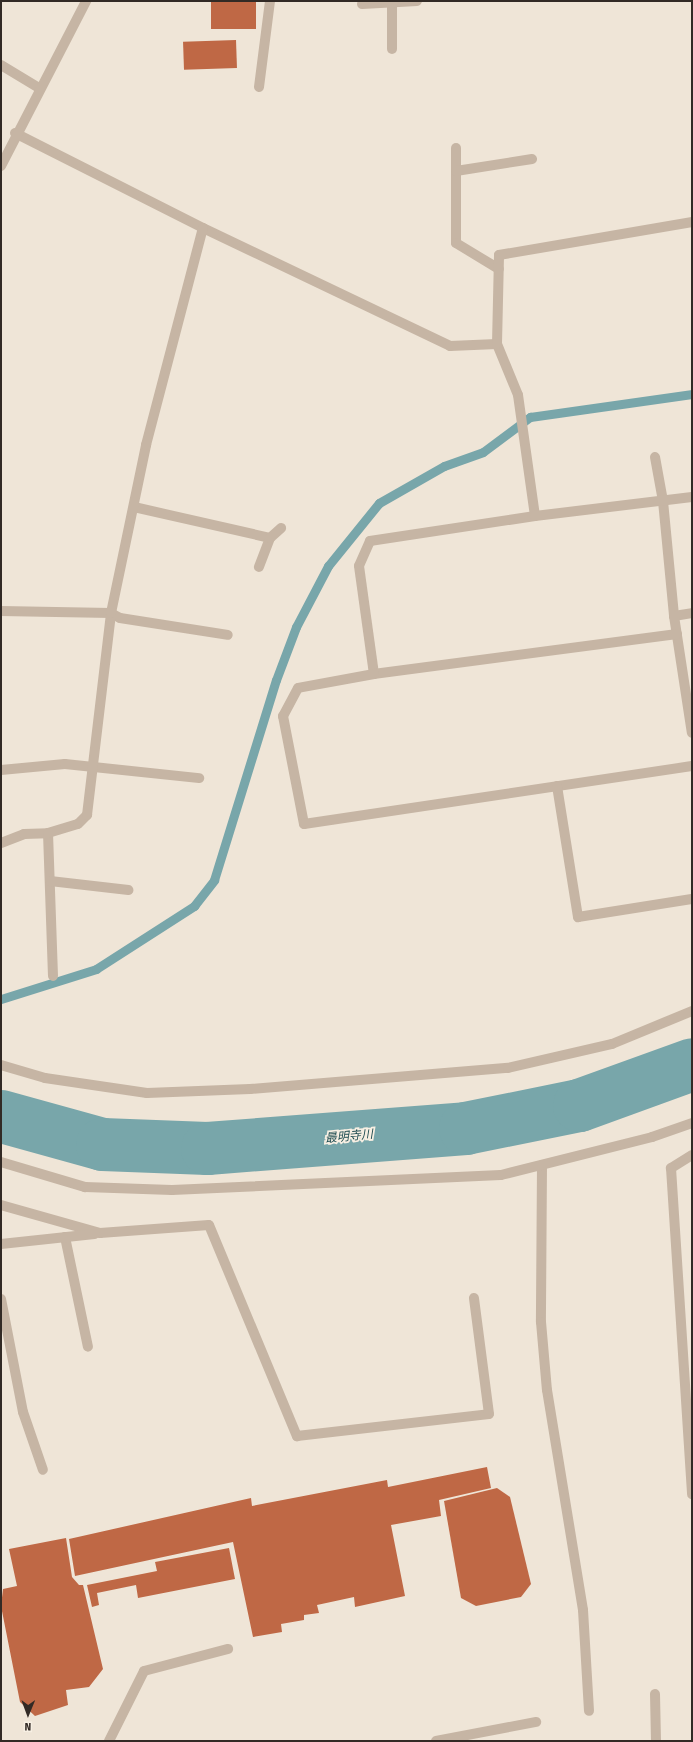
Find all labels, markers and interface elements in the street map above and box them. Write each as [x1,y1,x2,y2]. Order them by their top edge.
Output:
water label: 最明寺川 [324,1128,374,1146]
north arrow [8,1694,48,1734]
text: N [24,1720,31,1733]

